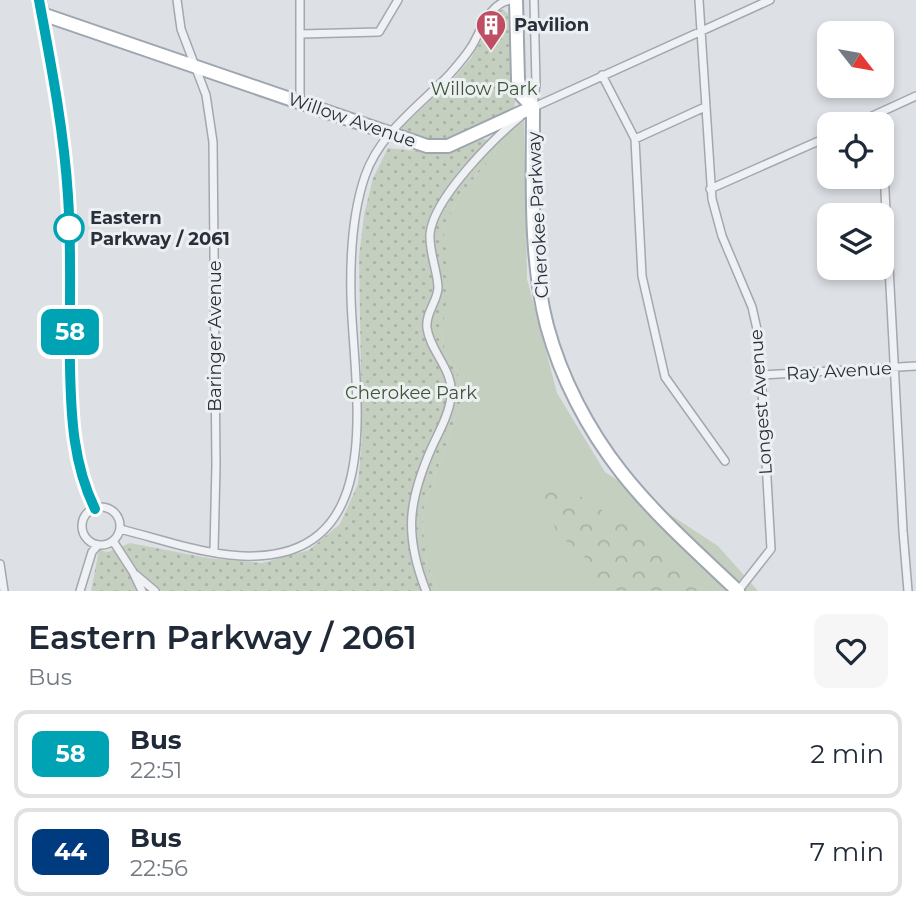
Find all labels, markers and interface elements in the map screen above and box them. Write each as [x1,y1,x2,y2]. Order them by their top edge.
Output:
building icon: Pavilion [474,8,508,52]
place label: Pavilion [514,14,589,36]
north arrow [817,21,894,98]
map controls [817,21,894,280]
park label: Willow Park [431,78,538,100]
street label: Willow Avenue [285,88,419,152]
button: locate [817,112,894,189]
street label: Cherokee Parkway [523,131,553,299]
button: layers [817,203,894,280]
place label: Eastern Parkway / 2061 [90,207,230,250]
marker: Eastern Parkway / 2061 [54,213,84,243]
street label: Baringer Avenue [204,260,226,412]
line badge: 58 [38,309,102,355]
text: 58 [55,317,85,346]
street label: Longest Avenue [745,328,777,476]
street label: Ray Avenue [786,357,892,385]
park label: Cherokee Park [345,382,477,404]
button: heart [814,614,888,688]
text: Eastern Parkway / 2061 [28,617,417,657]
text: Bus [28,663,72,691]
text: Bus [130,724,182,756]
text: 2 min [810,738,884,770]
text: 58 [55,739,86,768]
text: 22:51 [130,756,182,784]
text: Bus [130,822,182,854]
text: 7 min [810,836,884,868]
text: 44 [54,837,87,866]
text: 22:56 [130,854,188,882]

